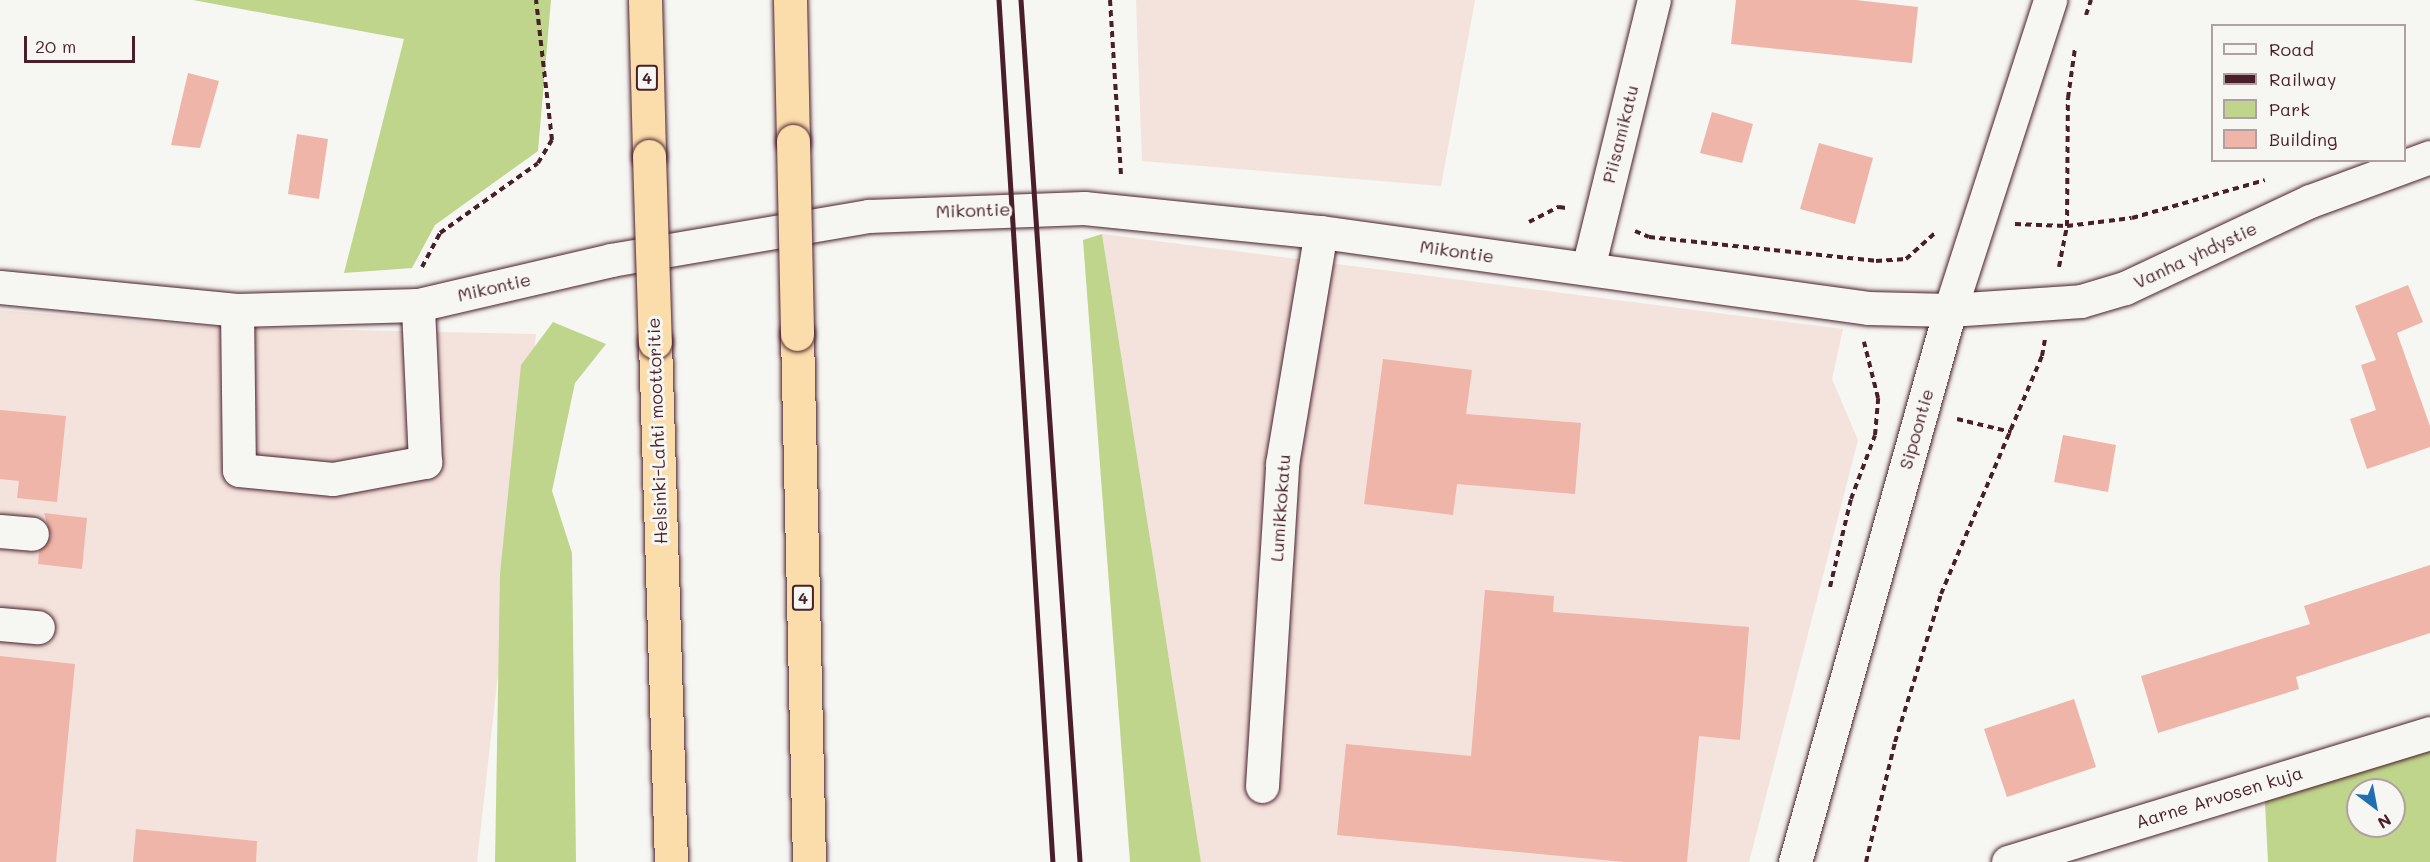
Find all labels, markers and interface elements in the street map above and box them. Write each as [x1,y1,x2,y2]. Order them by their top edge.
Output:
scale bar [27,24,138,62]
legend [2211,24,2406,162]
text: 20 m [35,34,76,58]
text: Road [2269,37,2314,61]
road number: 4 [635,65,659,91]
text: Railway [2269,67,2336,91]
street label: Piisamikatu [1597,83,1643,185]
text: Park [2269,97,2310,121]
text: Building [2269,127,2337,151]
street label: Mikontie [935,198,1011,222]
street label: Vanha yhdystie [2130,217,2260,293]
street label: Mikontie [1419,235,1495,267]
street label: Mikontie [455,268,533,306]
street label: Helsinki-Lahti moottoritie [642,317,672,545]
street label: Sipoontie [1894,386,1938,472]
street label: Lumikkokatu [1265,454,1295,562]
road number: 4 [791,585,815,611]
street label: Aarne Arvosen kuja [2133,761,2305,833]
north arrow [2346,778,2406,838]
text: N [2374,810,2395,834]

